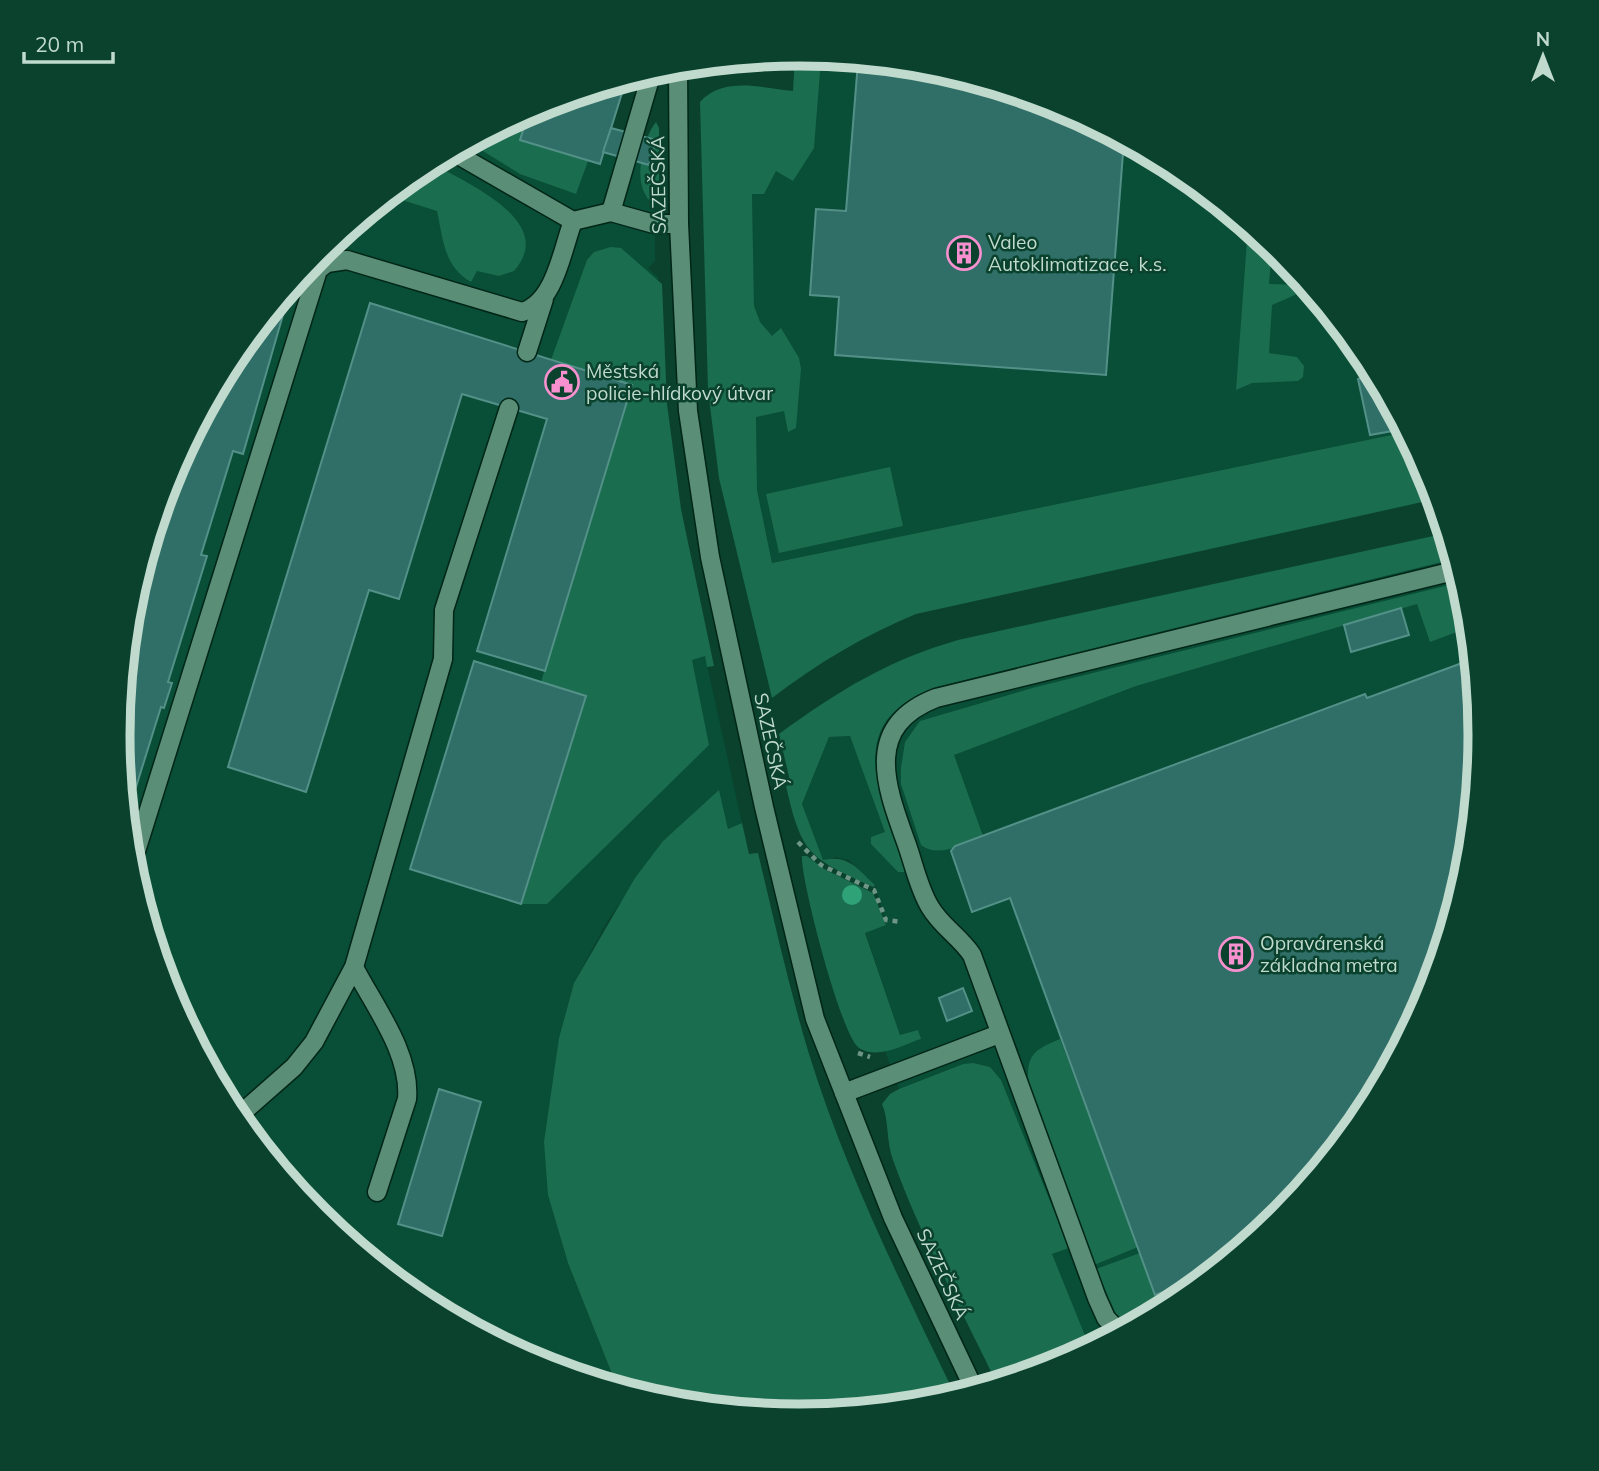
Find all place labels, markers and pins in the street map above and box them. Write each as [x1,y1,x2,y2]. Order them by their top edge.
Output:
place label: Valeo Autoklimatizace, k.s. [988,230,1167,276]
building icon: Valeo Autoklimatizace, k.s. [945,234,983,272]
place label: Městská policie-hlídkový útvar [586,359,773,405]
public building icon: Městská policie-hlídkový útvar [543,363,581,401]
place label: Opravárenská základna metra [1260,931,1398,977]
building icon: Opravárenská základna metra [1217,935,1255,973]

